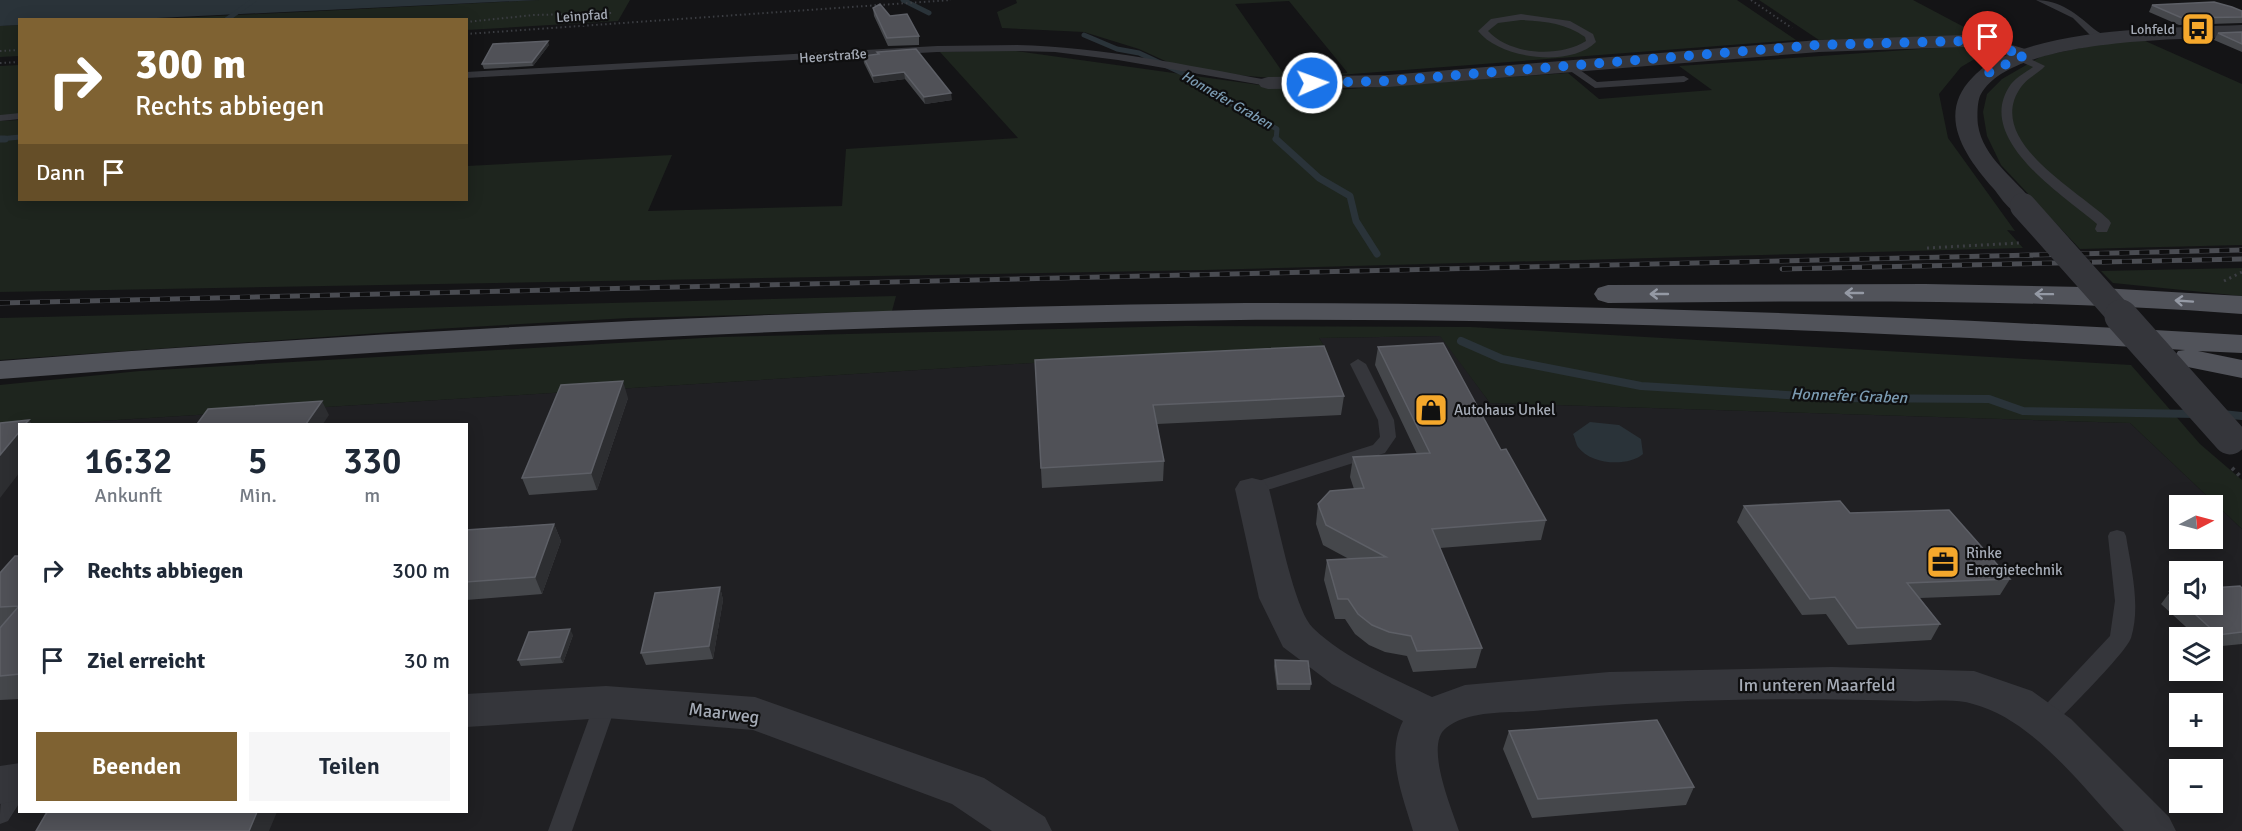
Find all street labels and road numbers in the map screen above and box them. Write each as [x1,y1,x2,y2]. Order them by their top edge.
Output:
street label: Leinpfad [555,6,609,26]
street label: Heerstraße [799,45,867,67]
street label: Im unteren Maarfeld [1738,674,1896,696]
street label: Maarweg [687,698,761,728]

